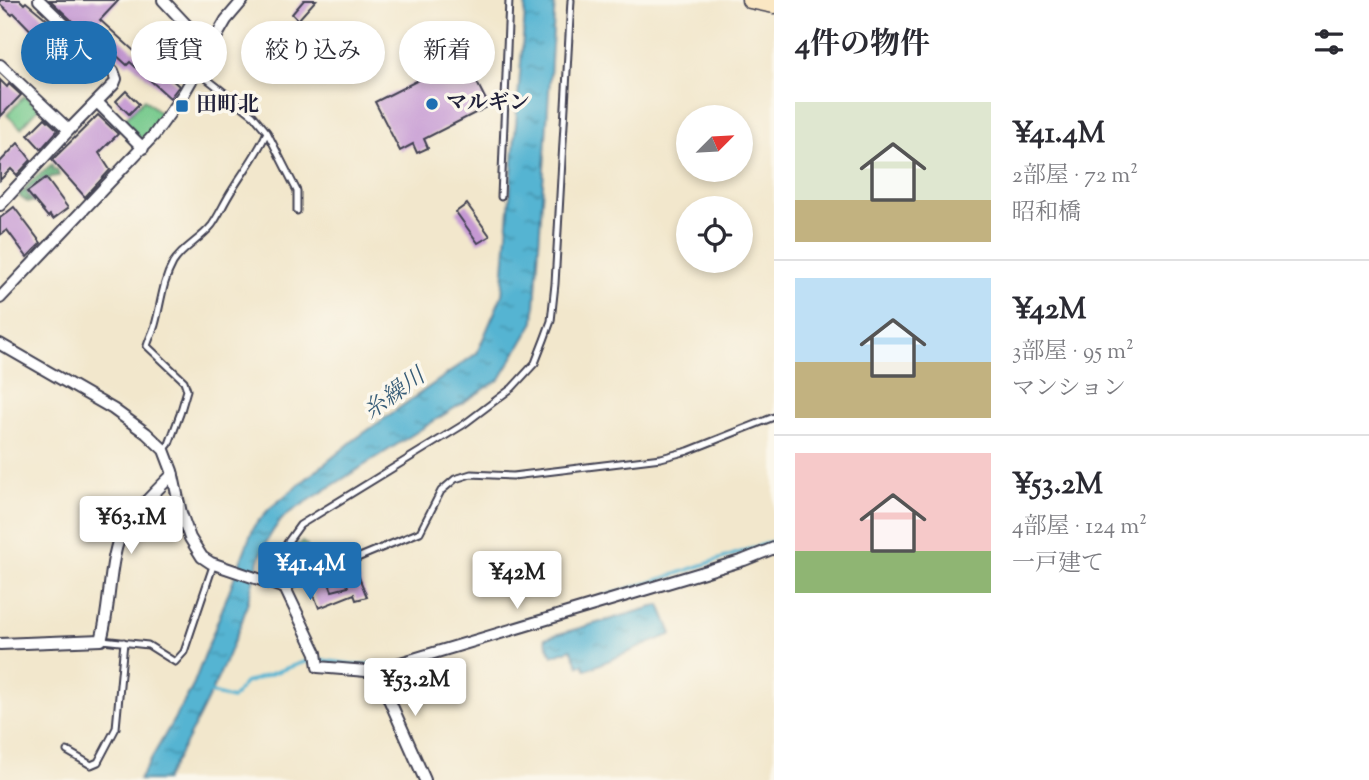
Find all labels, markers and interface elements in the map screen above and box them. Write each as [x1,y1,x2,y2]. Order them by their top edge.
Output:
chip: 購入 [21,21,117,84]
chip: 賃貸 [131,21,227,84]
chip: 絞り込み [241,21,385,84]
chip: 新着 [399,21,495,84]
icon: filters [1310,23,1348,61]
text: 4件の物件 [795,24,930,67]
place label: マルギン [446,89,530,119]
place label: 田町北 [196,91,259,121]
marker: マルギン [424,96,440,112]
marker: 田町北 [174,98,190,114]
north arrow [676,105,752,182]
map controls [676,105,753,273]
text: ¥41.4M [1012,113,1105,156]
icon: home [851,130,935,214]
text: 2部屋 · 72 m² [1012,160,1138,193]
button: locate [676,196,753,273]
text: 昭和橋 [1012,197,1081,230]
text: ¥42M [1012,289,1086,332]
icon: home [851,306,935,390]
text: 3部屋 · 95 m² [1012,336,1134,369]
water label: 糸繰川 [357,360,435,429]
text: マンション [1012,373,1126,406]
text: ¥53.2M [1012,464,1103,507]
icon: home [851,481,935,565]
pin: ¥63.1M [74,496,188,556]
text: ¥63.1M [96,502,166,535]
text: 4部屋 · 124 m² [1012,511,1147,544]
pin: ¥41.4M [253,542,367,602]
text: ¥41.4M [274,548,346,581]
text: 一戸建て [1012,548,1104,581]
pin: ¥42M [476,552,558,611]
text: ¥42M [489,557,545,590]
pin: ¥53.2M [358,658,472,718]
text: ¥53.2M [380,664,450,697]

